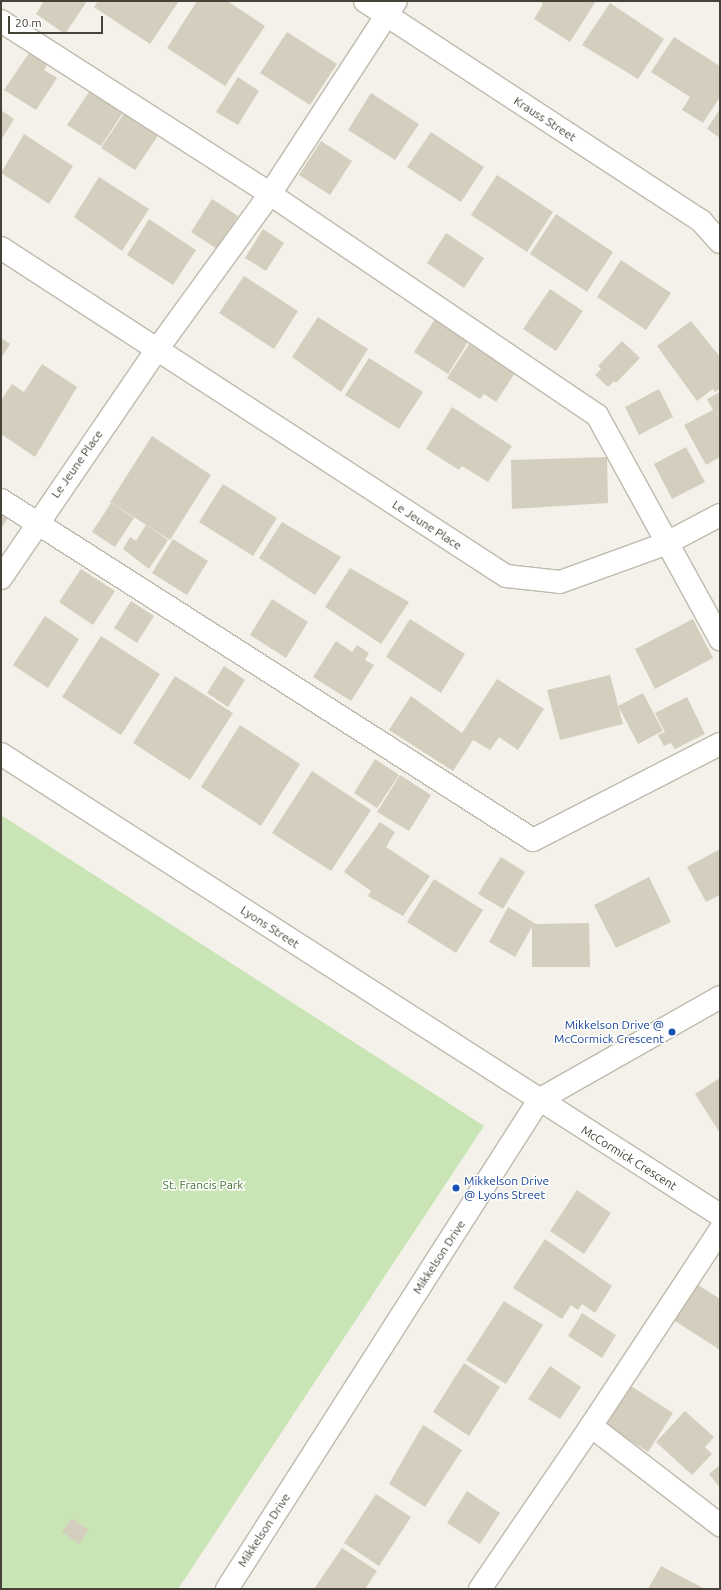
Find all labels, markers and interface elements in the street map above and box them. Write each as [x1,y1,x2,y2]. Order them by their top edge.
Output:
scale bar [10,8,105,34]
text: 20 m [15,16,42,29]
street label: Krauss Street [511,93,579,145]
street label: Le Jeune Place [48,427,106,501]
street label: Le Jeune Place [390,497,464,553]
street label: Lyons Street [238,903,302,951]
place label: Mikkelson Drive @ McCormick Crescent [554,1018,664,1046]
marker: Mikkelson Drive @ McCormick Crescent [667,1027,677,1037]
street label: McCormick Crescent [579,1123,679,1193]
place label: Mikkelson Drive @ Lyons Street [464,1174,549,1202]
park label: St. Francis Park [163,1178,243,1192]
marker: Mikkelson Drive @ Lyons Street [451,1183,461,1193]
street label: Mikkelson Drive [410,1217,468,1297]
street label: Mikkelson Drive [235,1490,293,1570]

